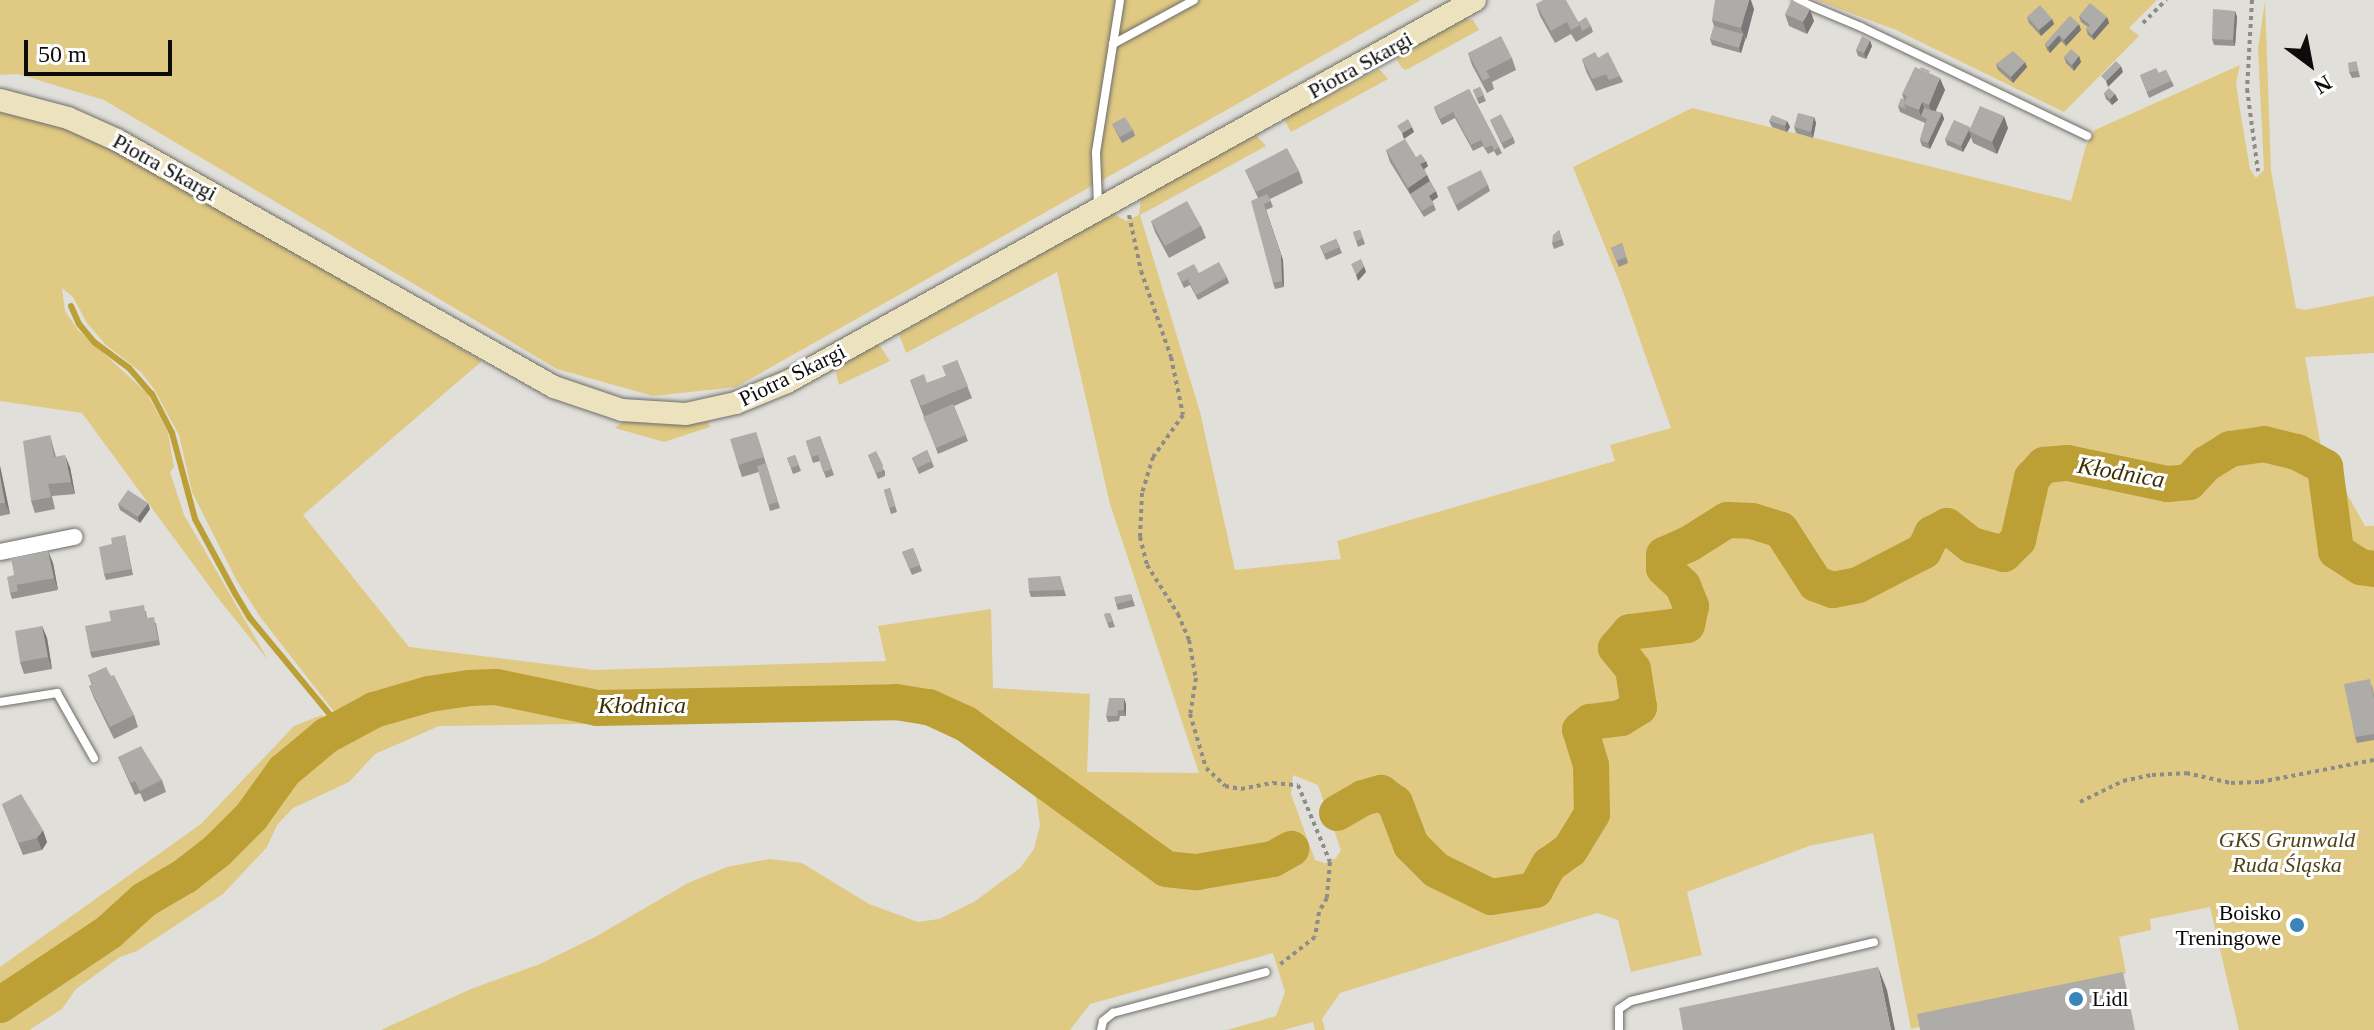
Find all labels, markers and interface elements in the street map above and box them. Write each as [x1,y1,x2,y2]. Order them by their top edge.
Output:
scale bar [28,24,176,74]
north arrow [2270,24,2350,104]
street label: Piotra Skargi [1303,26,1417,104]
text: 50 m [38,41,87,67]
text: N [2310,70,2336,100]
street label: Piotra Skargi [108,128,222,206]
street label: Piotra Skargi [734,338,850,412]
water label: Kłodnica [2075,451,2167,495]
water label: Kłodnica [598,692,686,720]
park label: GKS Grunwald Ruda Śląska [2219,826,2355,878]
place label: Boisko Treningowe [2175,899,2281,950]
marker: Boisko Treningowe [2288,916,2306,934]
place label: Lidl [2092,986,2129,1012]
marker: Lidl [2067,990,2085,1008]

